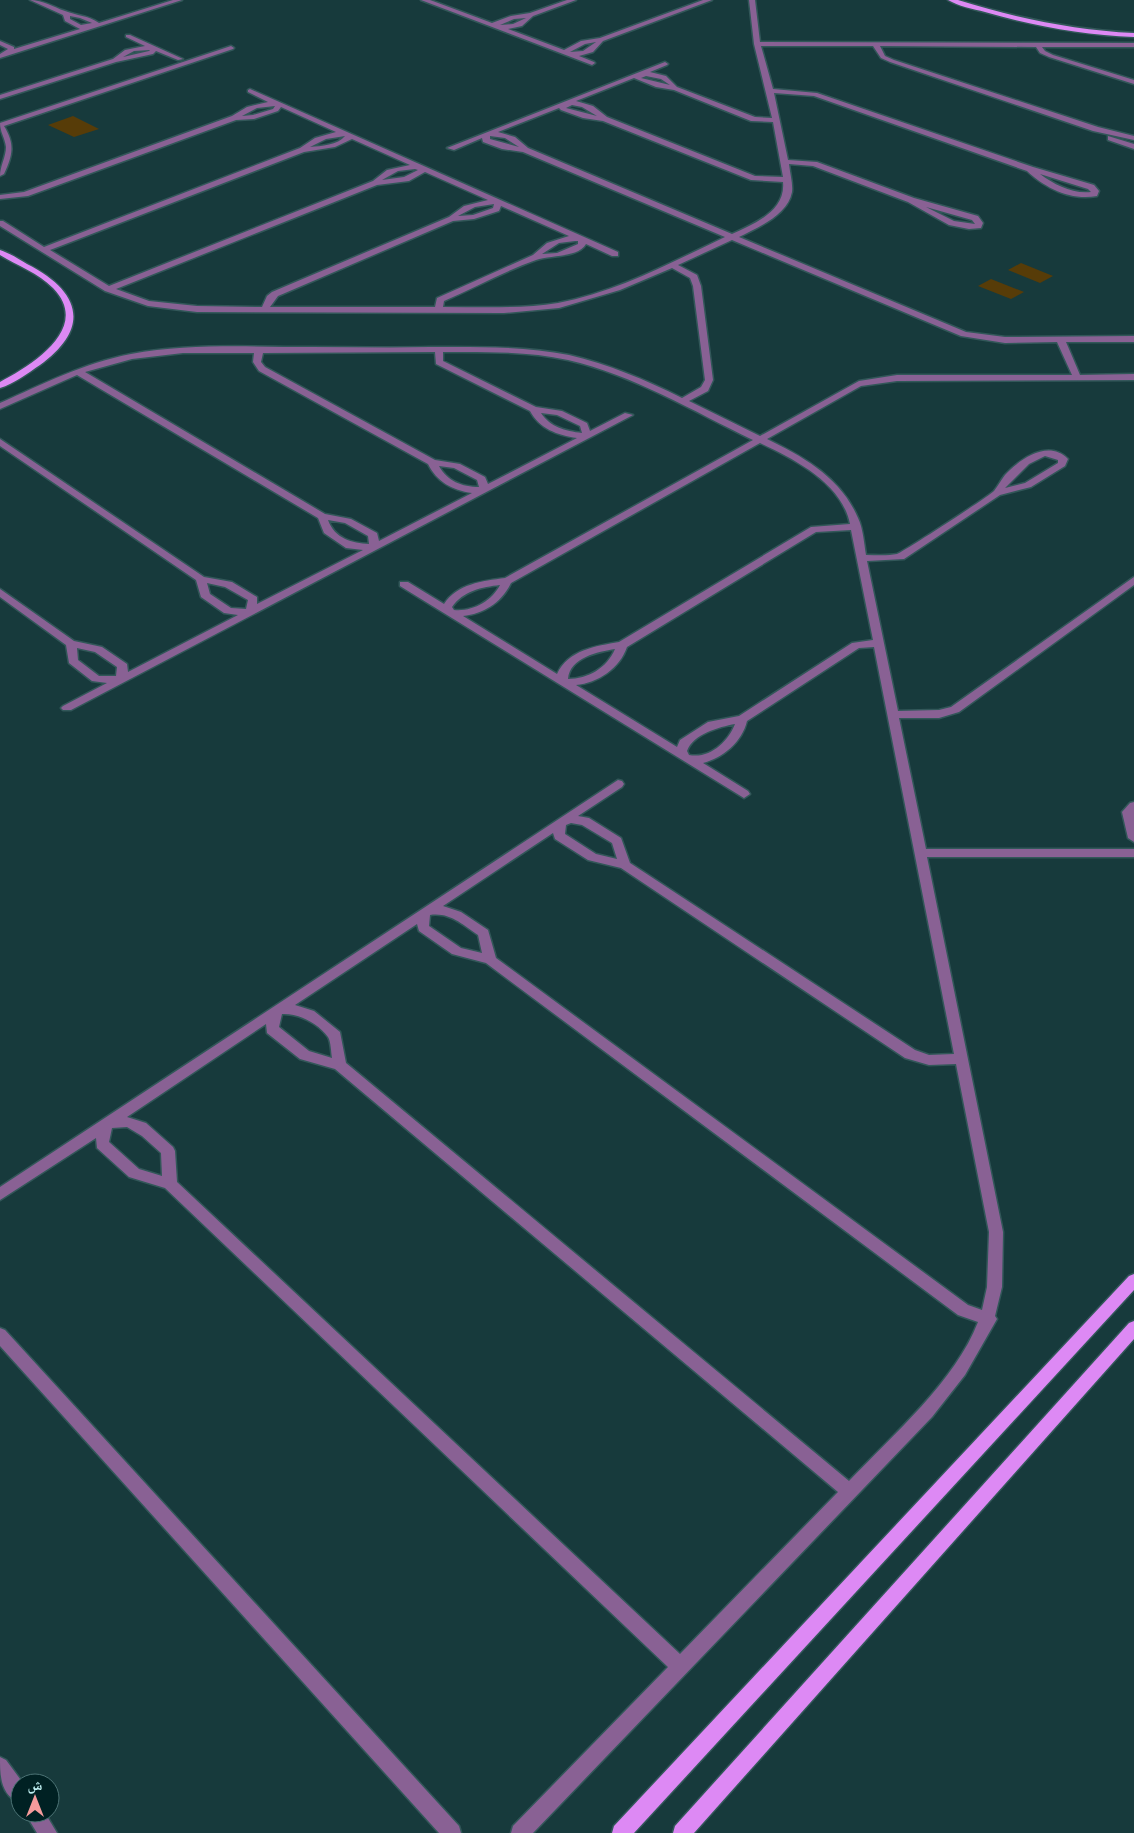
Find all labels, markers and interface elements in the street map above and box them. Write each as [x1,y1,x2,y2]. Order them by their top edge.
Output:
north arrow [10,1773,60,1823]
text: ش [28,1776,43,1794]

